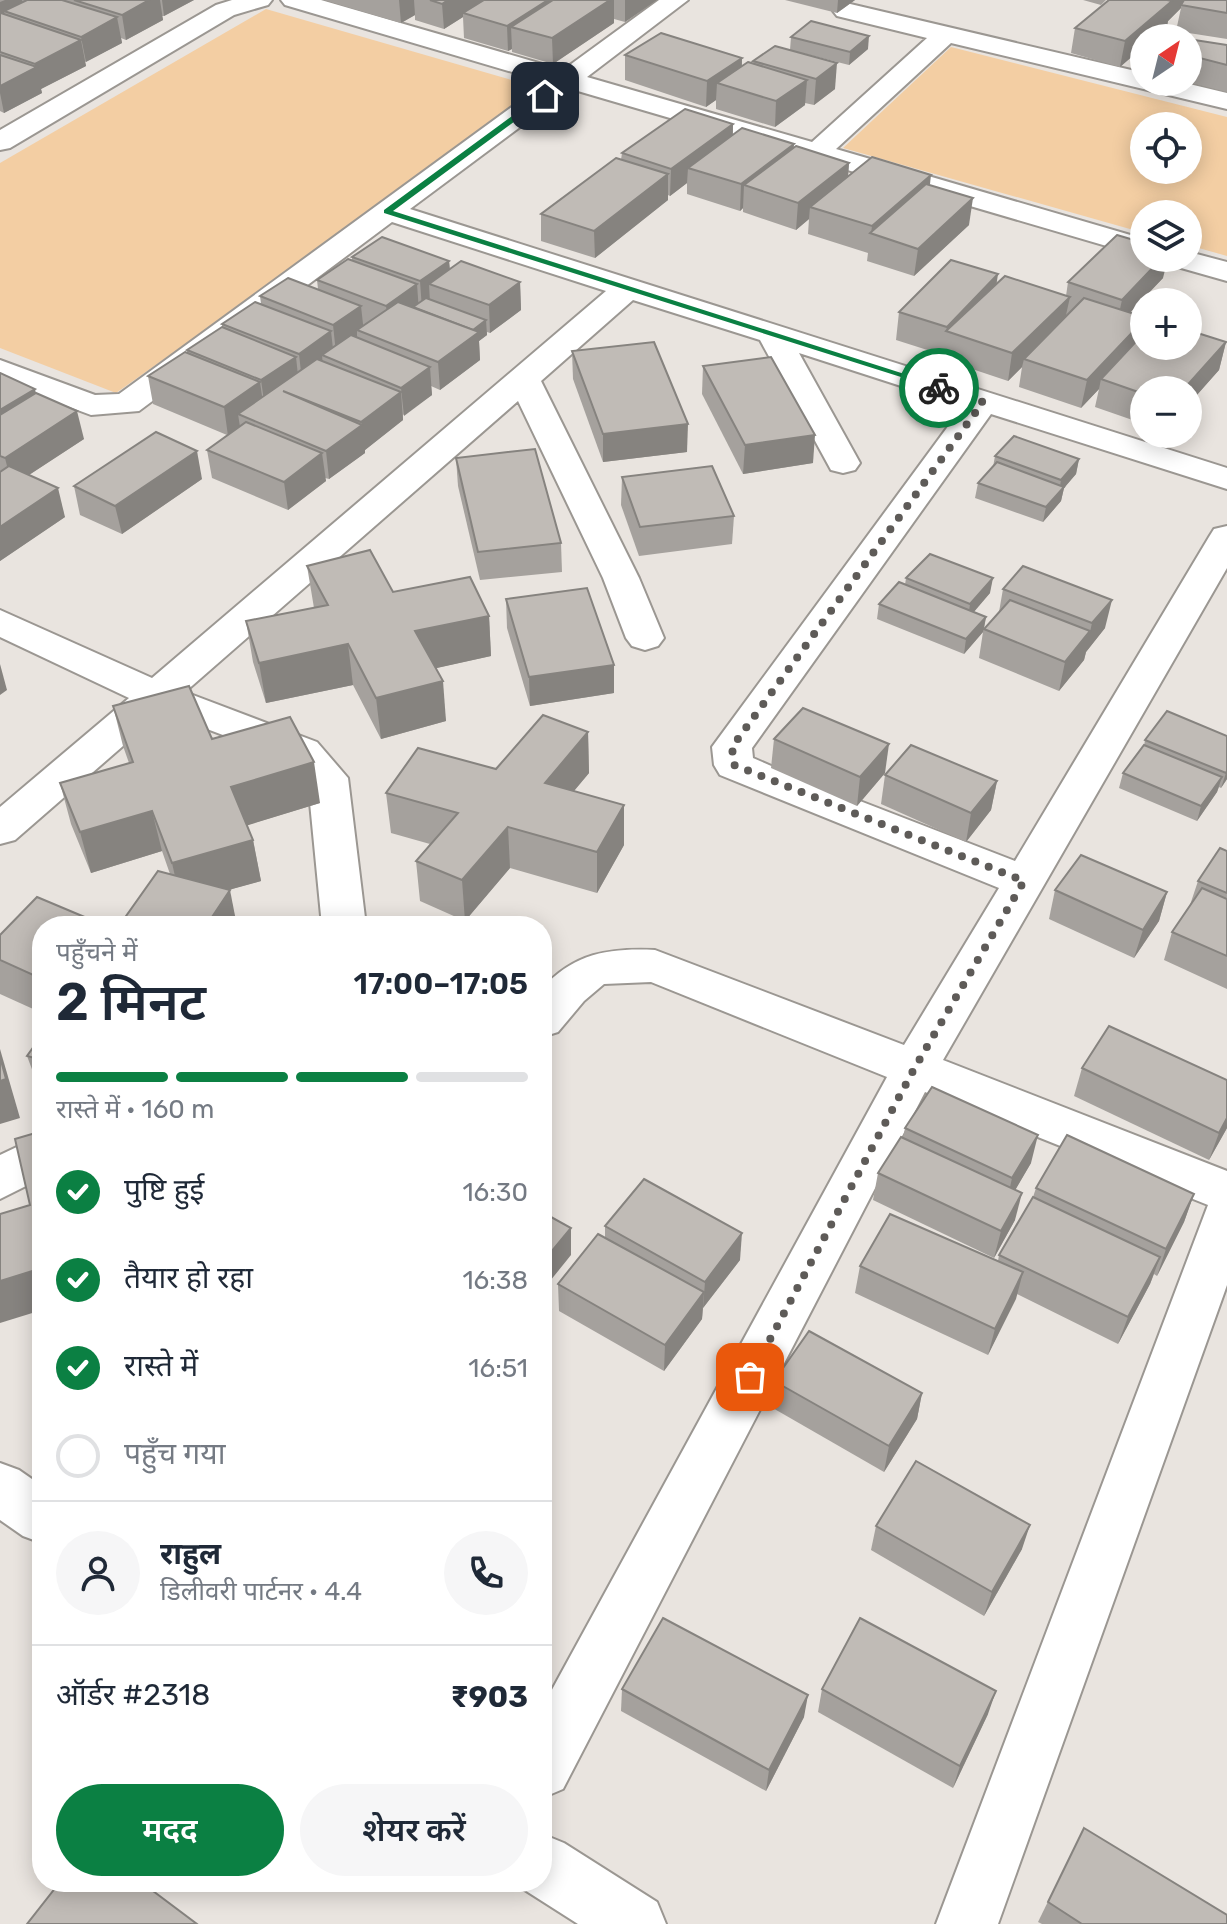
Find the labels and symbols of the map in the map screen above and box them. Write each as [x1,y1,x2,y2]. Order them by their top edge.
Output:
north arrow [1130,24,1202,96]
pin [511,62,579,130]
courier [899,348,979,428]
pin [716,1343,784,1411]

